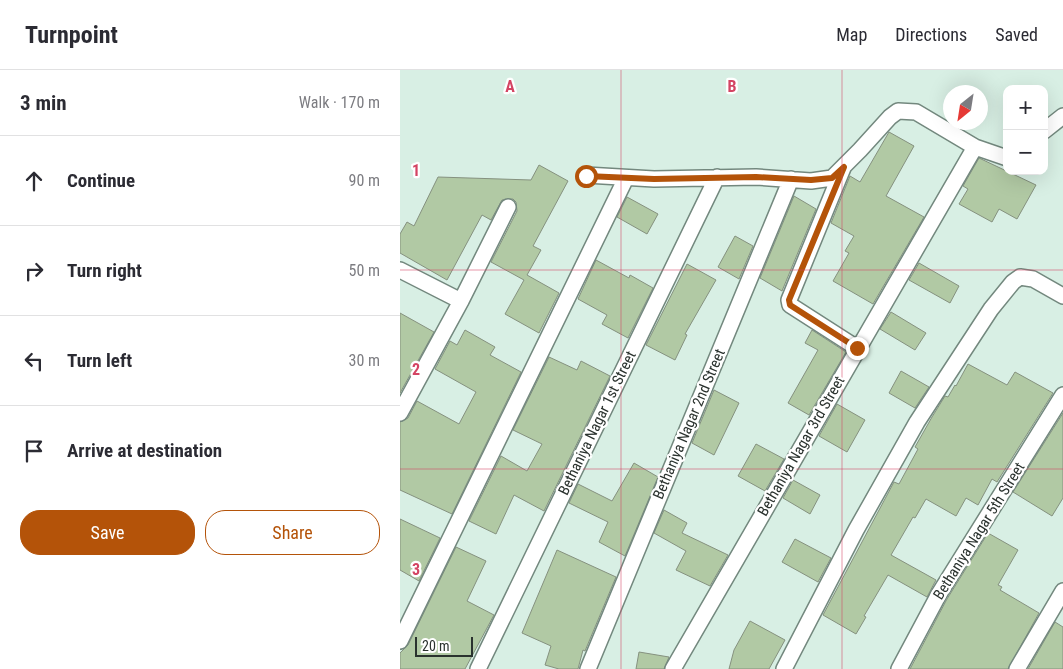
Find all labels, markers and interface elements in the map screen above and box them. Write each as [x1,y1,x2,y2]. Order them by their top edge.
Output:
text: Turnpoint [25,21,118,49]
text: Map [836,24,867,45]
text: Directions [895,24,967,45]
text: Saved [995,24,1038,45]
text: A [505,77,515,96]
text: B [728,77,737,96]
north arrow [943,85,988,130]
map controls [1003,85,1048,175]
button: + [1003,85,1048,130]
text: 3 min [20,91,67,115]
text: Walk · 170 m [299,93,380,112]
button: − [1003,130,1048,175]
text: 1 [412,161,420,180]
route start [575,165,598,188]
icon: ahead [20,167,48,195]
text: Continue [67,169,135,192]
text: 90 m [348,171,380,190]
icon: right [20,257,48,285]
text: Turn right [67,259,142,282]
text: 50 m [348,261,380,280]
route end [846,337,869,360]
street label: Bethaniya Nagar 2nd Street [649,346,729,502]
icon: left [20,347,48,375]
street label: Bethaniya Nagar 1st Street [554,348,640,498]
text: Turn left [67,349,132,372]
text: 30 m [348,351,380,370]
text: 2 [412,360,420,379]
street label: Bethaniya Nagar 3rd Street [754,373,848,519]
icon: arrive [20,437,48,465]
text: Arrive at destination [67,439,222,462]
street label: Bethaniya Nagar 5th Street [929,459,1029,603]
button: Save [20,510,195,555]
button: Share [205,510,380,555]
text: 3 [412,560,420,579]
scale bar [415,634,472,657]
text: 20 m [422,638,450,654]

